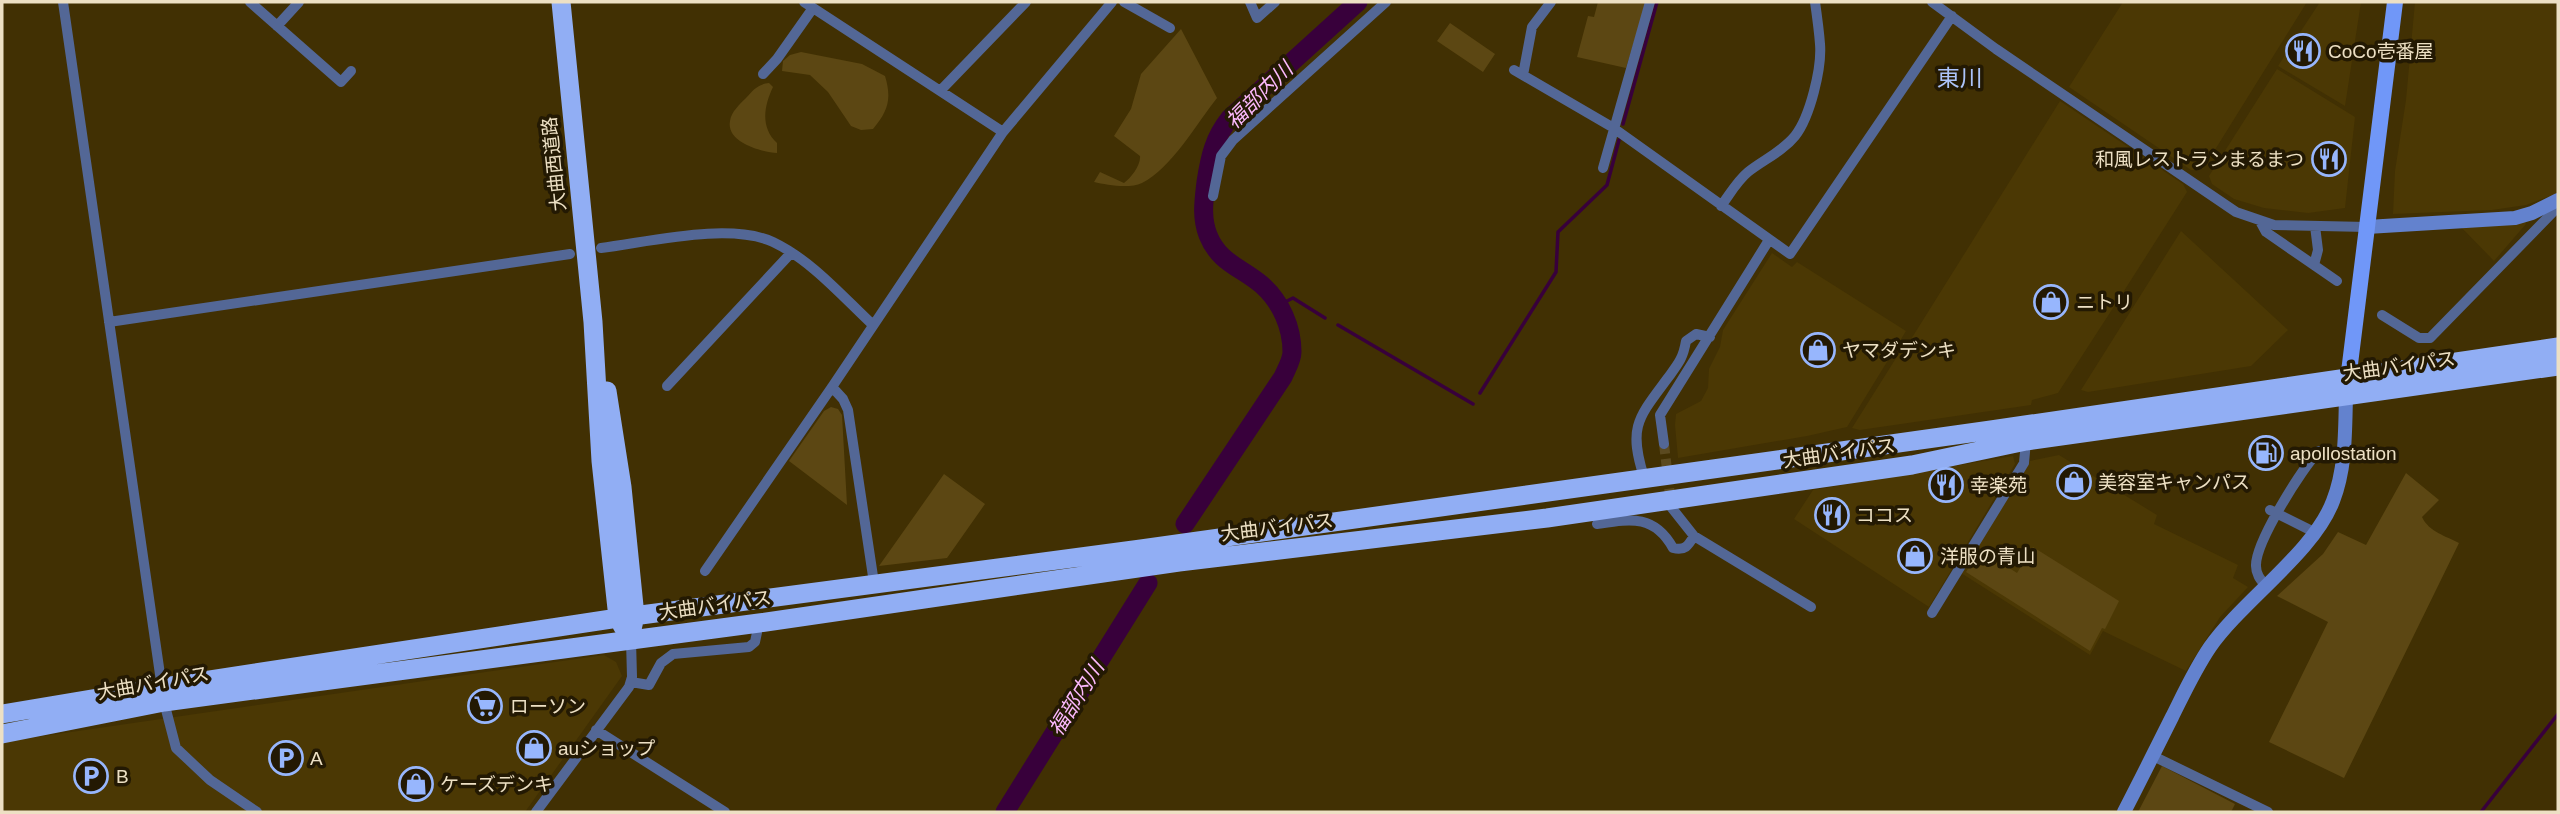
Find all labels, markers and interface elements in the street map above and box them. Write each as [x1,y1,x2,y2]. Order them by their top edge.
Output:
restaurant icon: CoCo壱番屋 [2284,32,2322,70]
place label: CoCo壱番屋 [2328,41,2434,62]
water label: 福部内川 [1221,56,1298,133]
district label: 東川 [1937,65,1983,91]
street label: 大曲西道路 [539,116,569,212]
restaurant icon: 和風レストランまるまつ [2310,140,2348,178]
place label: 和風レストランまるまつ [2095,149,2304,170]
shop icon: ニトリ [2032,283,2070,321]
place label: ニトリ [2076,292,2133,313]
shop icon: ヤマダデンキ [1799,331,1837,369]
place label: ヤマダデンキ [1842,340,1956,361]
street label: 大曲バイパス [2341,348,2457,384]
fuel station icon: apollostation [2247,434,2285,472]
street label: 大曲バイパス [1781,435,1897,471]
place label: apollostation [2290,443,2397,464]
shop icon: 美容室キャンパス [2055,463,2093,501]
restaurant icon: 幸楽苑 [1927,466,1965,504]
place label: 美容室キャンパス [2098,472,2250,493]
place label: 幸楽苑 [1970,475,2027,496]
restaurant icon: ココス [1813,496,1851,534]
place label: ココス [1856,505,1913,526]
street label: 大曲バイパス [1219,510,1335,544]
shop icon: 洋服の青山 [1896,537,1934,575]
place label: 洋服の青山 [1940,546,2035,567]
street label: 大曲バイパス [657,587,773,623]
water label: 福部内川 [1044,655,1109,740]
street label: 大曲バイパス [95,663,211,703]
supermarket icon: ローソン [466,687,504,725]
place label: ローソン [510,696,586,717]
shop icon: auショップ [515,729,553,767]
place label: auショップ [558,738,655,759]
parking icon: A [267,739,305,777]
place label: A [310,748,323,769]
parking icon: B [72,757,110,795]
shop icon: ケーズデンキ [397,765,435,803]
place label: B [116,766,129,787]
place label: ケーズデンキ [440,774,553,795]

